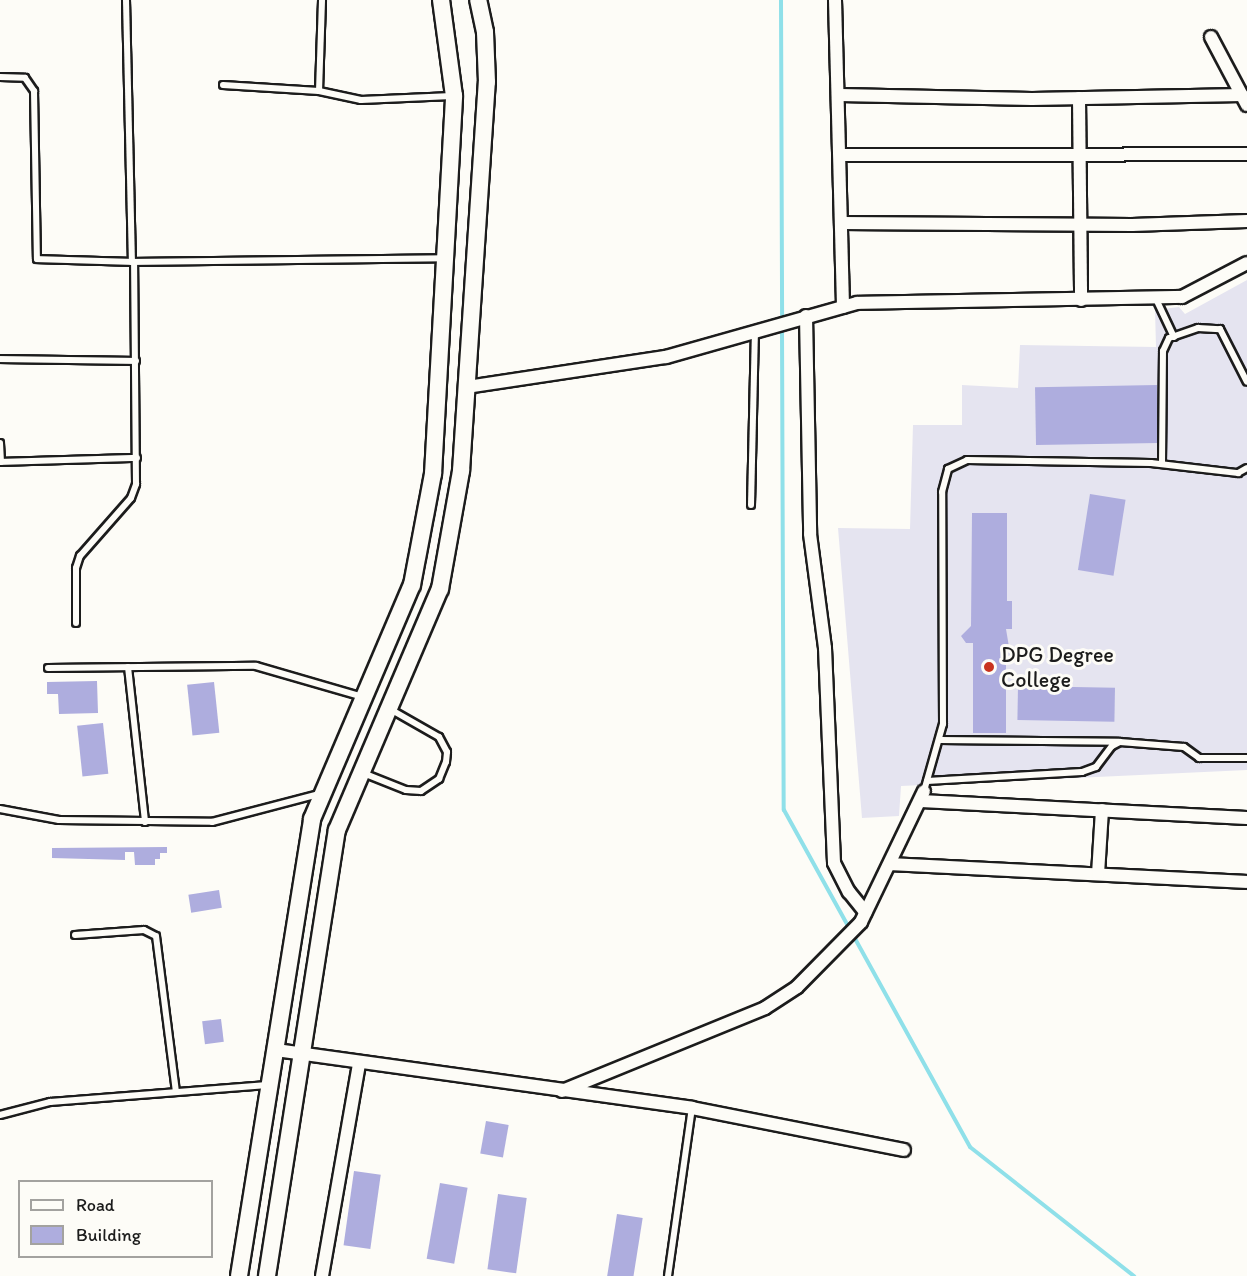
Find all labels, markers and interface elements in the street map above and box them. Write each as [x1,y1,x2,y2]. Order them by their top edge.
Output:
place label: DPG Degree College [1001,641,1114,692]
marker: DPG Degree College [982,660,996,674]
legend [18,1180,213,1258]
text: Road [76,1194,115,1216]
text: Building [76,1224,141,1246]

